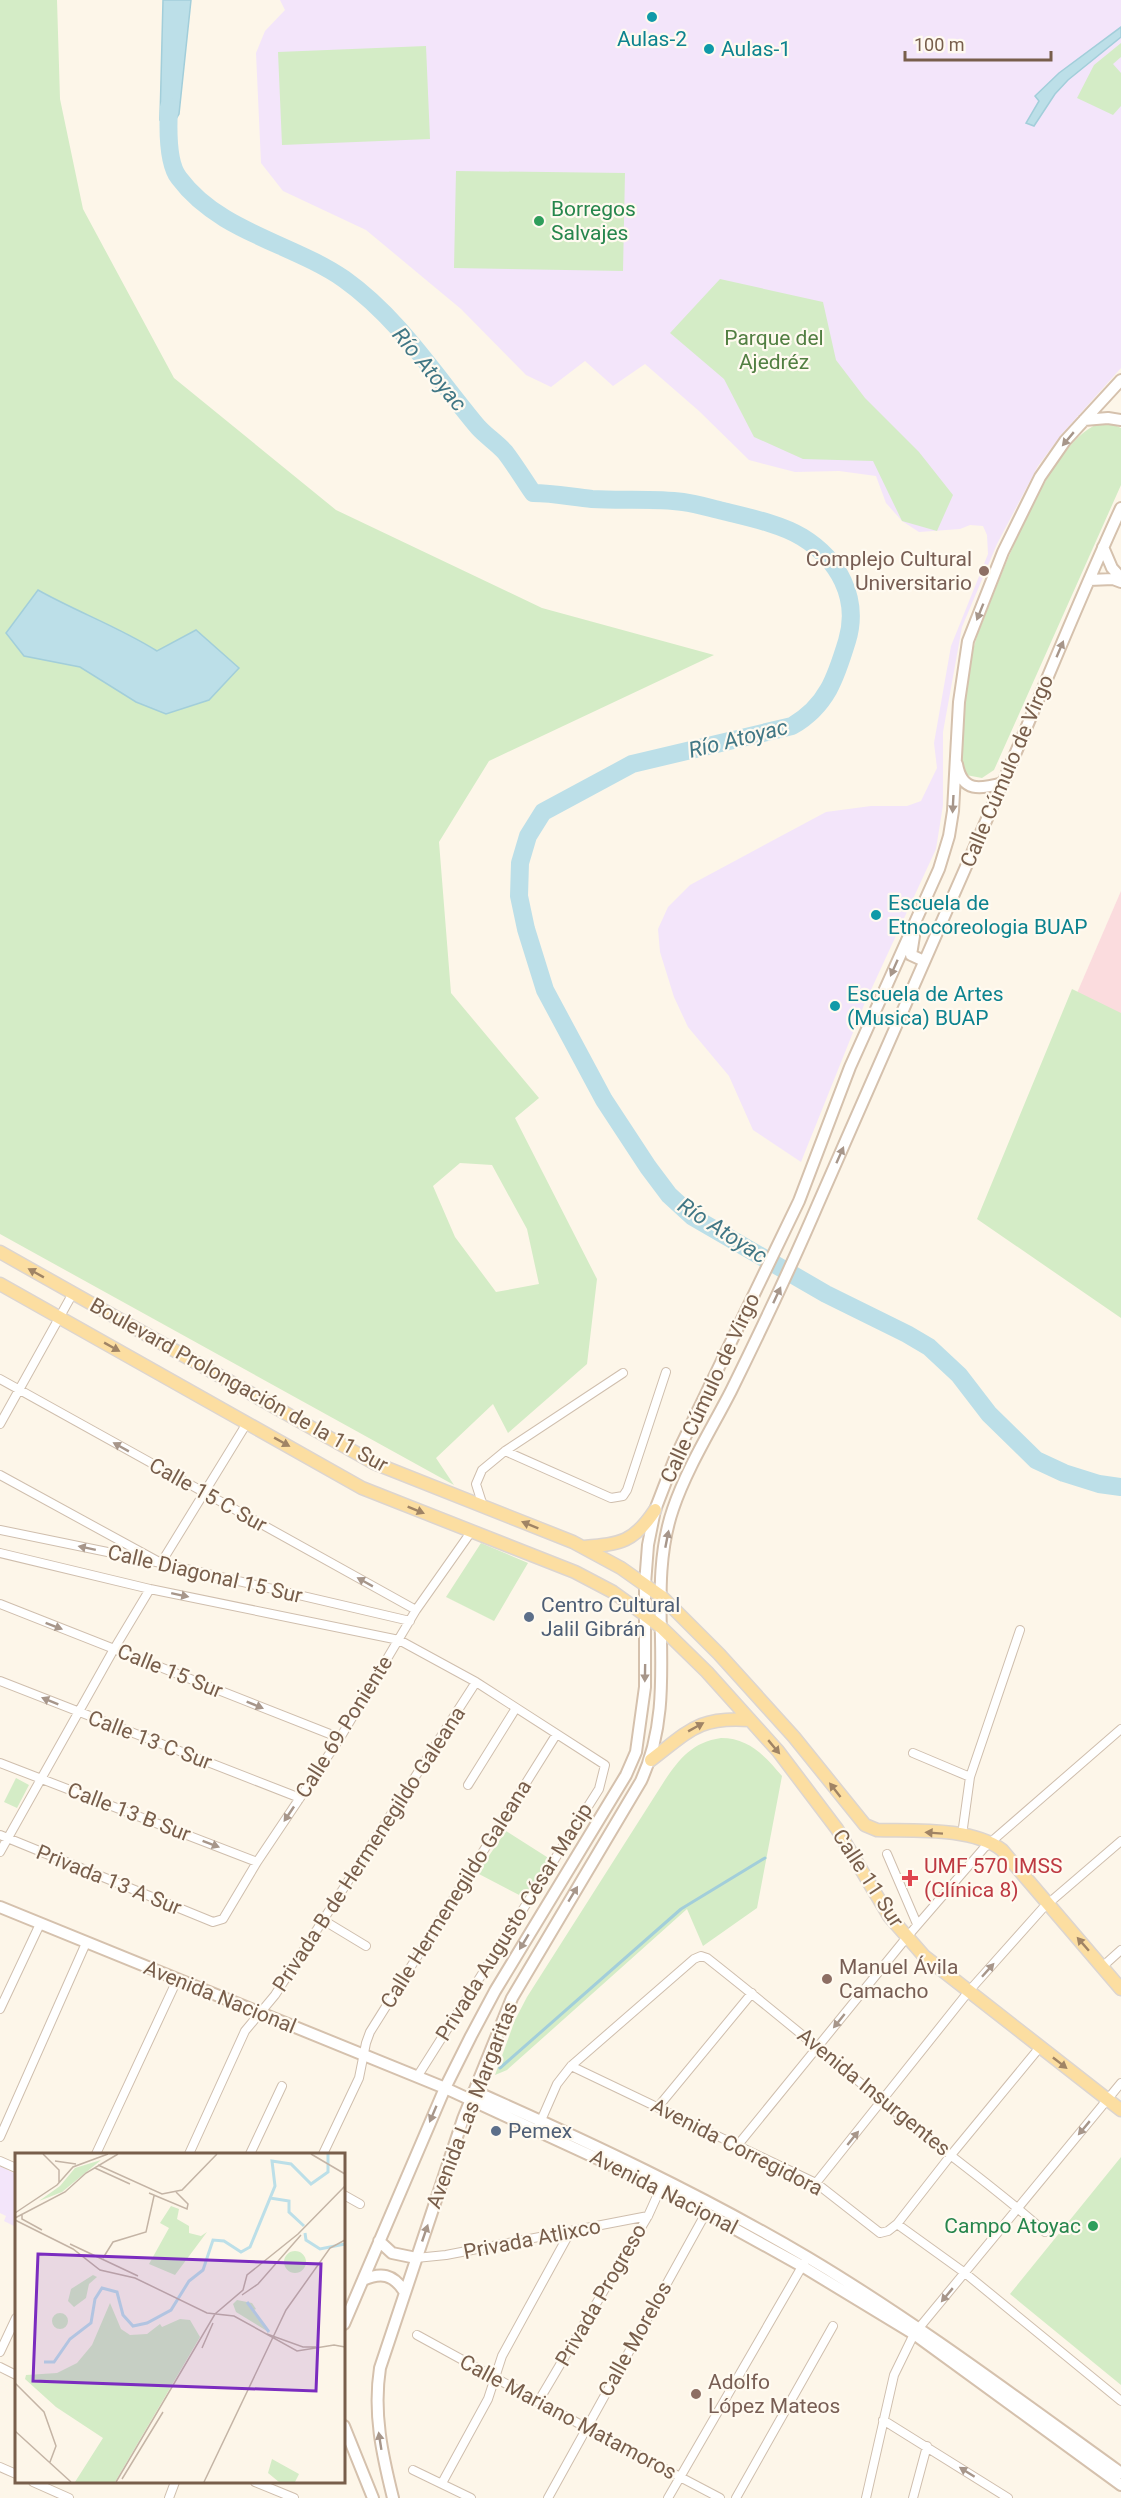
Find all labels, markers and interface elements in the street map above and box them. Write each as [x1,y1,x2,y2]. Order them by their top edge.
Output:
marker: Aulas-2 [645,10,659,24]
scale bar [905,24,1050,62]
place label: Aulas-2 [617,27,687,51]
text: 100 m [914,34,965,55]
place label: Aulas-1 [721,37,791,61]
marker: Aulas-1 [702,42,716,56]
place label: Borregos Salvajes [551,197,636,245]
marker: Borregos Salvajes [532,214,546,228]
water label: Río Atoyac [388,323,472,416]
park label: Parque del Ajedréz [724,326,824,374]
one-way arrow [1061,431,1074,447]
place label: Complejo Cultural Universitario [806,547,972,595]
marker: Complejo Cultural Universitario [977,564,991,578]
one-way arrow [975,603,984,621]
one-way arrow [1055,640,1065,658]
street label: Calle Cúmulo de Virgo [956,671,1058,871]
water label: Río Atoyac [686,714,790,763]
one-way arrow [948,795,957,814]
place label: Escuela de Etnocoreologia BUAP [888,891,1087,939]
marker: Escuela de Etnocoreologia BUAP [869,908,883,922]
one-way arrow [889,959,898,977]
place label: Escuela de Artes (Musica) BUAP [847,982,1004,1030]
marker: Escuela de Artes (Musica) BUAP [828,999,842,1013]
one-way arrow [835,1147,844,1164]
water label: Río Atoyac [673,1192,772,1268]
one-way arrow [28,1268,45,1278]
one-way arrow [772,1286,781,1303]
street label: Calle Cúmulo de Virgo [655,1289,765,1487]
street label: Boulevard Prolongación de la 11 Sur [86,1293,392,1477]
one-way arrow [104,1342,121,1352]
one-way arrow [274,1437,290,1448]
one-way arrow [113,1441,129,1452]
street label: Calle 15 C Sur [145,1453,271,1537]
one-way arrow [407,1506,425,1515]
one-way arrow [520,1520,538,1530]
one-way arrow [663,1529,672,1548]
street label: Calle Diagonal 15 Sur [105,1540,305,1608]
one-way arrow [77,1543,96,1552]
one-way arrow [356,1577,373,1587]
one-way arrow [170,1591,189,1600]
place label: Centro Cultural Jalil Gibrán [541,1593,680,1641]
marker: Centro Cultural Jalil Gibrán [522,1610,536,1624]
one-way arrow [46,1621,64,1631]
street label: Calle 15 Sur [114,1639,226,1703]
street label: Calle 69 Poniente [291,1652,397,1802]
one-way arrow [641,1664,650,1683]
one-way arrow [40,1695,58,1705]
one-way arrow [247,1700,265,1710]
street label: Privada B de Hermenegildo Galeana [268,1702,470,1996]
street label: Calle 13 C Sur [85,1705,215,1775]
one-way arrow [688,1722,705,1732]
one-way arrow [767,1739,780,1754]
street label: Calle Hermenegildo Galeana [376,1775,536,2013]
street label: Calle 13 B Sur [64,1778,194,1846]
one-way arrow [829,1782,842,1798]
street label: Privada Augusto César Macip [431,1799,597,2045]
one-way arrow [284,1806,295,1822]
street label: Calle 11 Sur [828,1825,908,1931]
one-way arrow [925,1828,944,1838]
one-way arrow [203,1839,221,1849]
street label: Privada 13 A Sur [33,1840,185,1920]
place label: UMF 570 IMSS (Clínica 8) [924,1854,1062,1902]
marker: UMF 570 IMSS (Clínica 8) [901,1869,919,1887]
one-way arrow [568,1886,579,1902]
one-way arrow [519,1934,530,1950]
one-way arrow [1077,1937,1090,1952]
place label: Manuel Ávila Camacho [839,1955,958,2003]
street label: Avenida Nacional [140,1956,300,2038]
one-way arrow [981,1962,995,1977]
marker: Manuel Ávila Camacho [820,1972,834,1986]
street label: Avenida Las Margaritas [421,1998,523,2212]
one-way arrow [833,2014,845,2029]
street label: Avenida Insurgentes [793,2023,955,2161]
one-way arrow [1053,2056,1068,2068]
street label: Avenida Corregidora [647,2093,827,2201]
one-way arrow [428,2106,438,2124]
place label: Pemex [508,2119,572,2143]
one-way arrow [1078,2120,1091,2135]
marker: Pemex [489,2124,503,2138]
one-way arrow [846,2130,859,2146]
street label: Avenida Nacional [586,2144,742,2240]
inset map [15,2153,345,2483]
street label: Privada Atlixco [461,2214,603,2264]
place label: Campo Atoyac [944,2214,1081,2238]
marker: Campo Atoyac [1086,2219,1100,2233]
street label: Privada Progreso [551,2220,651,2370]
one-way arrow [420,2224,430,2242]
street label: Calle Morelos [593,2277,677,2401]
one-way arrow [940,2287,953,2303]
street label: Calle Mariano Matamoros [456,2350,680,2484]
place label: Adolfo López Mateos [708,2370,840,2418]
marker: Adolfo López Mateos [689,2387,703,2401]
one-way arrow [376,2431,385,2450]
one-way arrow [959,2467,976,2478]

